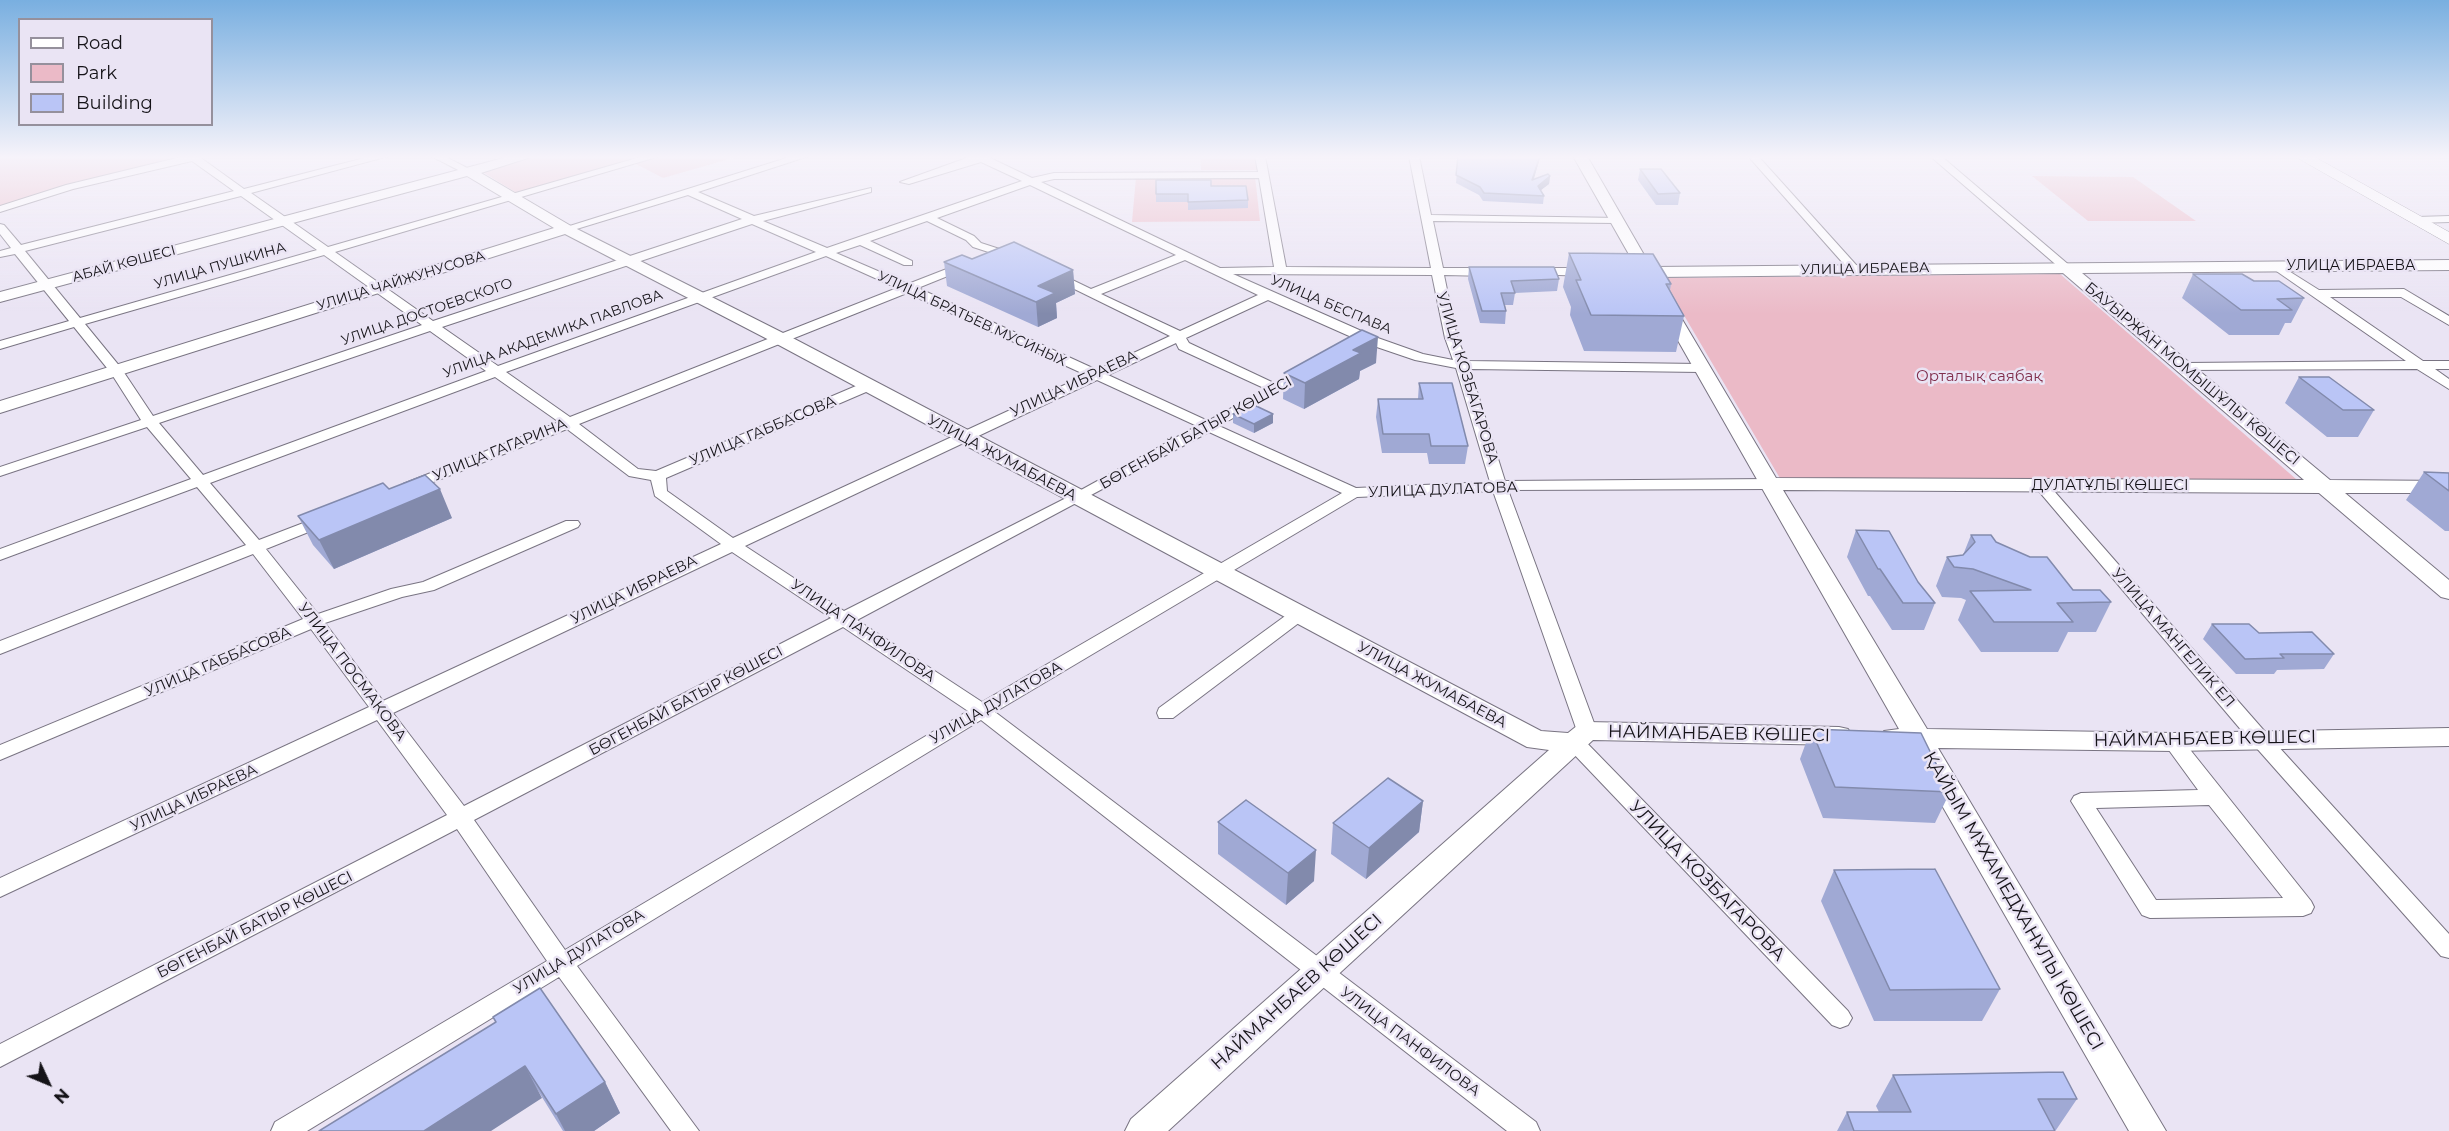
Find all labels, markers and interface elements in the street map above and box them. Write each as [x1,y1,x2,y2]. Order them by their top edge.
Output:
legend [18,18,213,126]
text: Road [76,32,123,54]
text: Park [76,62,117,84]
text: Building [76,92,153,114]
street label: УЛИЦА ПУШКИНА [152,239,288,293]
street label: АБАЙ КӨШЕСІ [70,242,178,286]
street label: УЛИЦА ЧАЙЖУНУСОВА [315,247,487,315]
street label: УЛИЦА ИБРАЕВА [2287,258,2415,274]
street label: УЛИЦА ИБРАЕВА [1800,259,1930,279]
street label: УЛИЦА БРАТЬЕВ МУСИНЫХ [875,268,1069,370]
street label: УЛИЦА БЕСПАВА [1268,272,1394,338]
street label: УЛИЦА ДОСТОЕВСКОГО [339,275,515,349]
street label: БАУЫРЖАН МОМЫШҰЛЫ КӨШЕСІ [2081,279,2303,469]
street label: УЛИЦА АКАДЕМИКА ПАВЛОВА [441,286,665,382]
street label: УЛИЦА КОЗБАГАРОВА [1432,290,1502,466]
street label: УЛИЦА ИБРАЕВА [1008,347,1140,421]
park label: Орталық саябақ [1916,368,2042,386]
street label: БӨГЕНБАЙ БАТЫР КӨШЕСІ [1097,373,1295,493]
street label: УЛИЦА ГАББАСОВА [687,392,839,470]
street label: УЛИЦА ЖУМАБАЕВА [924,411,1080,505]
street label: УЛИЦА ГАГАРИНА [430,415,570,485]
street label: ДУЛАТҰЛЫ КӨШЕСІ [2031,477,2189,495]
street label: УЛИЦА ДУЛАТОВА [1368,478,1518,502]
street label: УЛИЦА ИБРАЕВА [568,552,700,628]
street label: УЛИЦА МАНГЕЛИК ЕЛ [2108,565,2238,711]
street label: УЛИЦА ПАНФИЛОВА [787,576,939,686]
street label: УЛИЦА ПОСМАКОВА [294,599,410,745]
street label: УЛИЦА ГАББАСОВА [142,623,294,701]
street label: УЛИЦА ЖУМАБАЕВА [1354,638,1510,732]
street label: БӨГЕНБАЙ БАТЫР КӨШЕСІ [586,642,786,760]
street label: УЛИЦА ДУЛАТОВА [927,658,1065,748]
street label: НАЙМАНБАЕВ КӨШЕСІ [1608,721,1830,747]
street label: НАЙМАНБАЕВ КӨШЕСІ [2094,726,2316,752]
street label: ҚАЙЫМ МҰХАМЕДХАНҰЛЫ КӨШЕСІ [1918,748,2108,1054]
street label: УЛИЦА ИБРАЕВА [128,761,260,835]
street label: УЛИЦА КОЗБАГАРОВА [1625,796,1789,966]
street label: БӨГЕНБАЙ БАТЫР КӨШЕСІ [154,868,356,982]
street label: УЛИЦА ДУЛАТОВА [510,906,648,998]
street label: НАЙМАНБАЕВ КӨШЕСІ [1207,910,1387,1074]
street label: УЛИЦА ПАНФИЛОВА [1337,984,1483,1100]
north arrow [18,1053,78,1113]
text: N [50,1085,73,1107]

